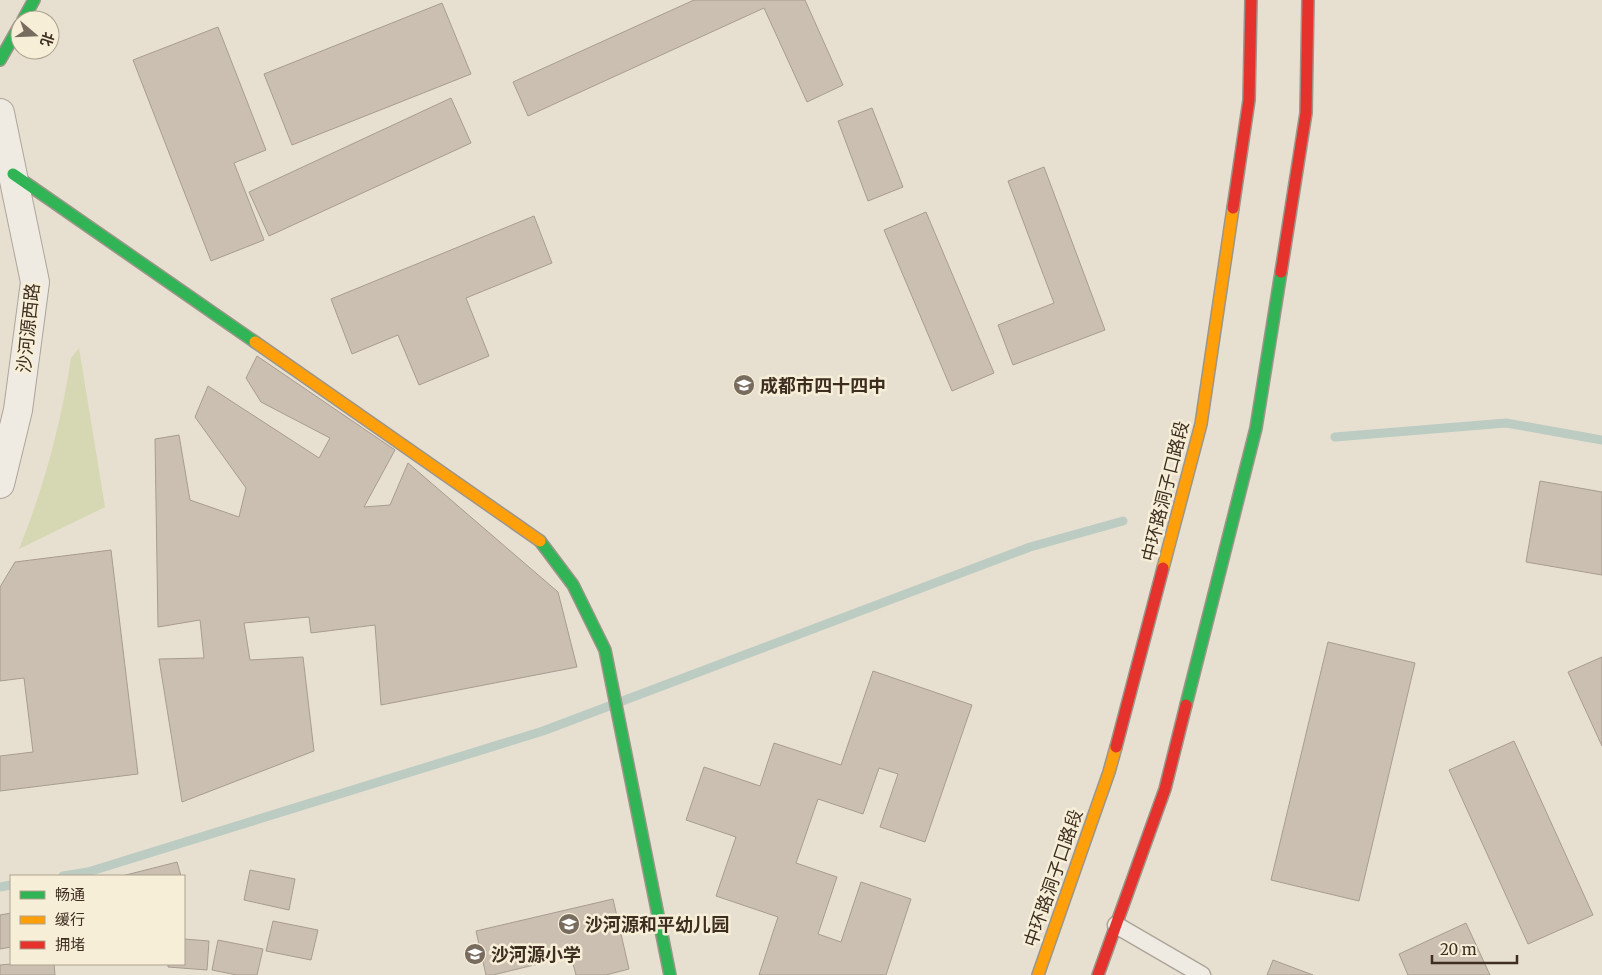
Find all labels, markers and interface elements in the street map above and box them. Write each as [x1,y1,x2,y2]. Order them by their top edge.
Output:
north arrow [10,10,60,60]
text: 北 [37,30,58,49]
street label: 沙河源西路 [12,282,44,374]
school or university icon: 成都市四十四中 [732,373,756,397]
place label: 成都市四十四中 [760,374,886,397]
street label: 中环路洞子口路段 [1136,418,1194,564]
street label: 中环路洞子口路段 [1019,806,1087,950]
legend [10,875,185,965]
text: 畅通 [55,885,85,904]
text: 缓行 [55,910,85,929]
school or university icon: 沙河源和平幼儿园 [557,912,581,936]
place label: 沙河源和平幼儿园 [585,913,729,936]
scale bar [1432,932,1517,964]
text: 拥堵 [55,935,85,954]
text: 20 m [1440,940,1477,959]
school or university icon: 沙河源小学 [463,942,487,966]
place label: 沙河源小学 [491,943,581,966]

